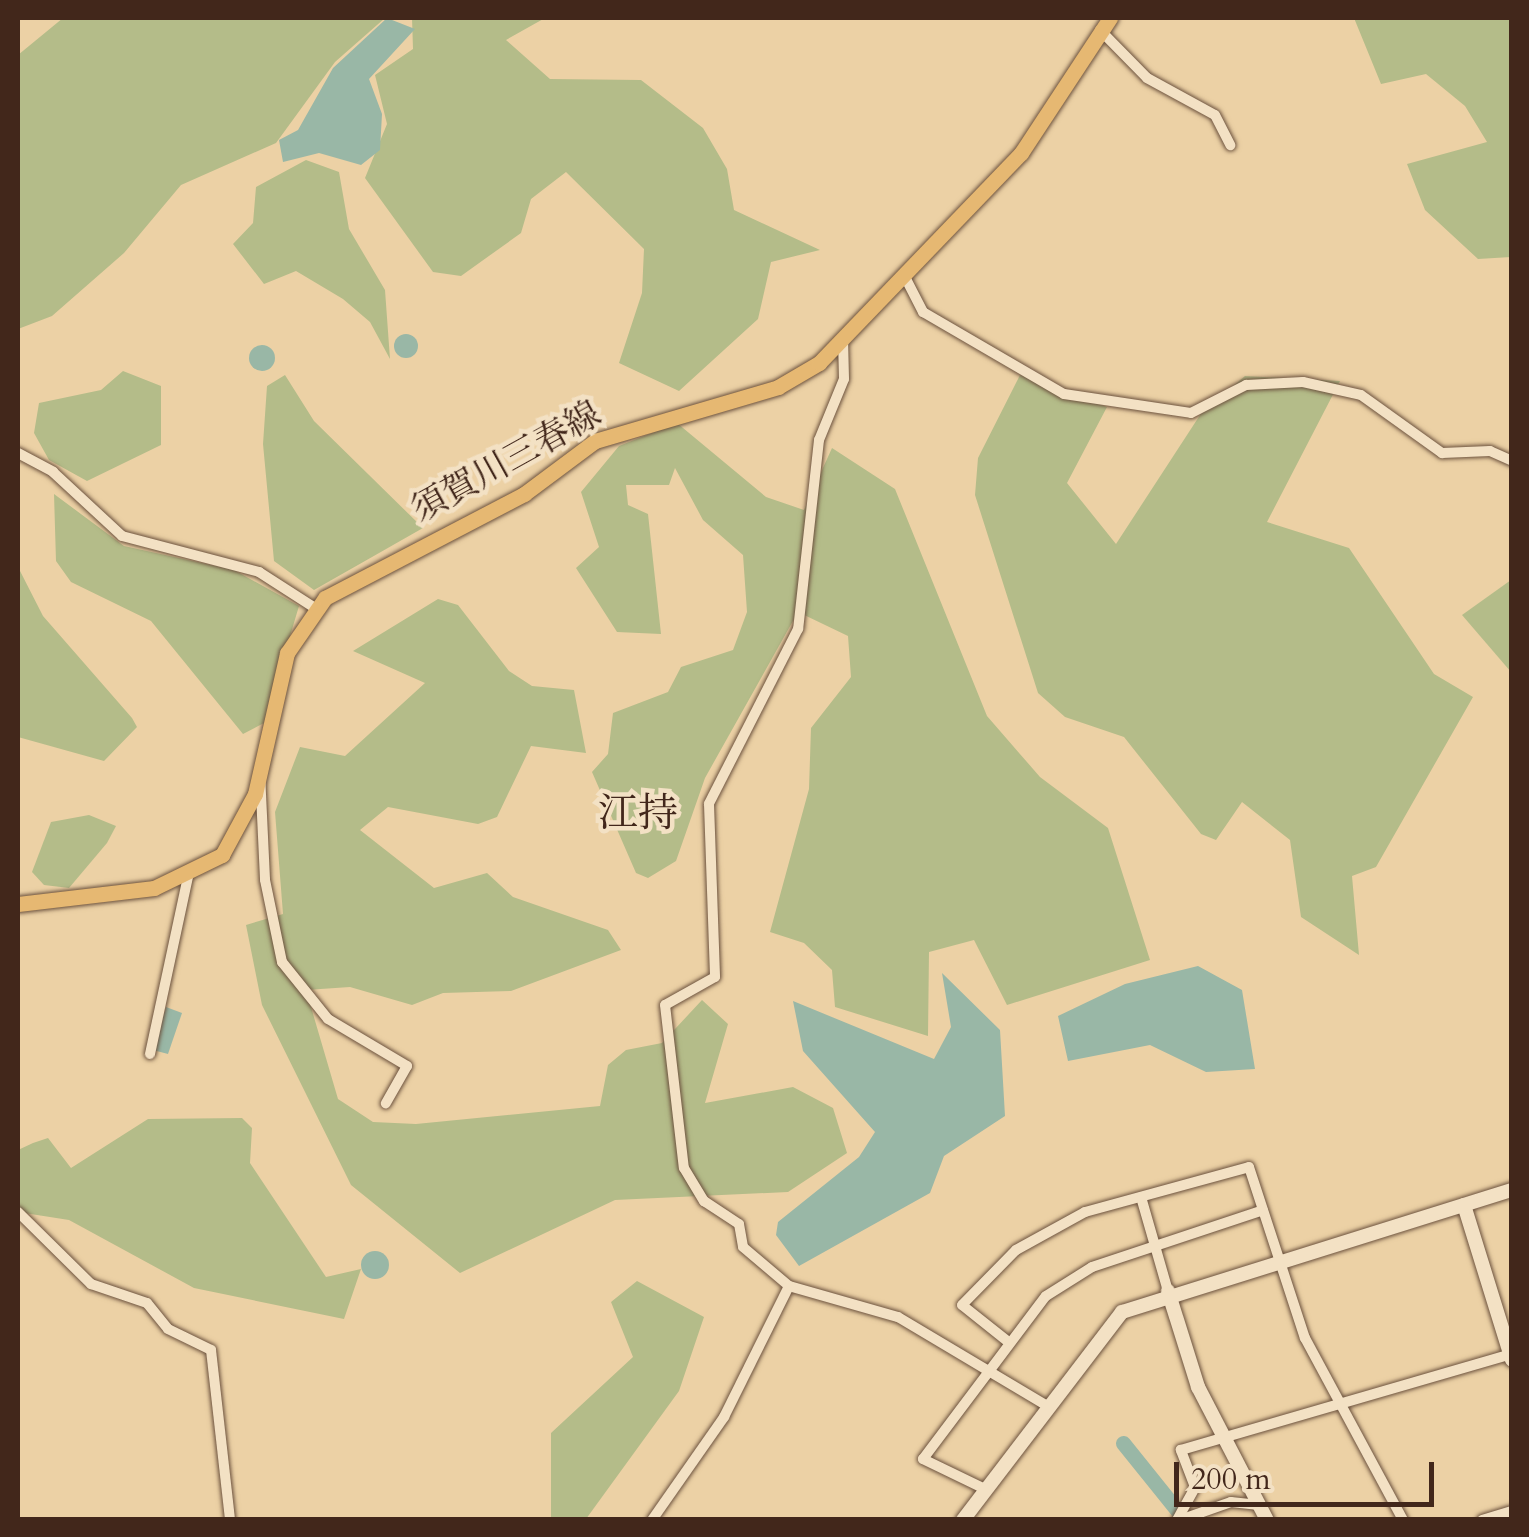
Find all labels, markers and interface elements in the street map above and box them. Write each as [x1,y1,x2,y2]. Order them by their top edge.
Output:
street label: 須賀川三春線 [404,393,608,531]
district label: 江持 [598,790,678,838]
scale bar [1179,1442,1439,1504]
text: 200 m [1191,1459,1271,1500]

